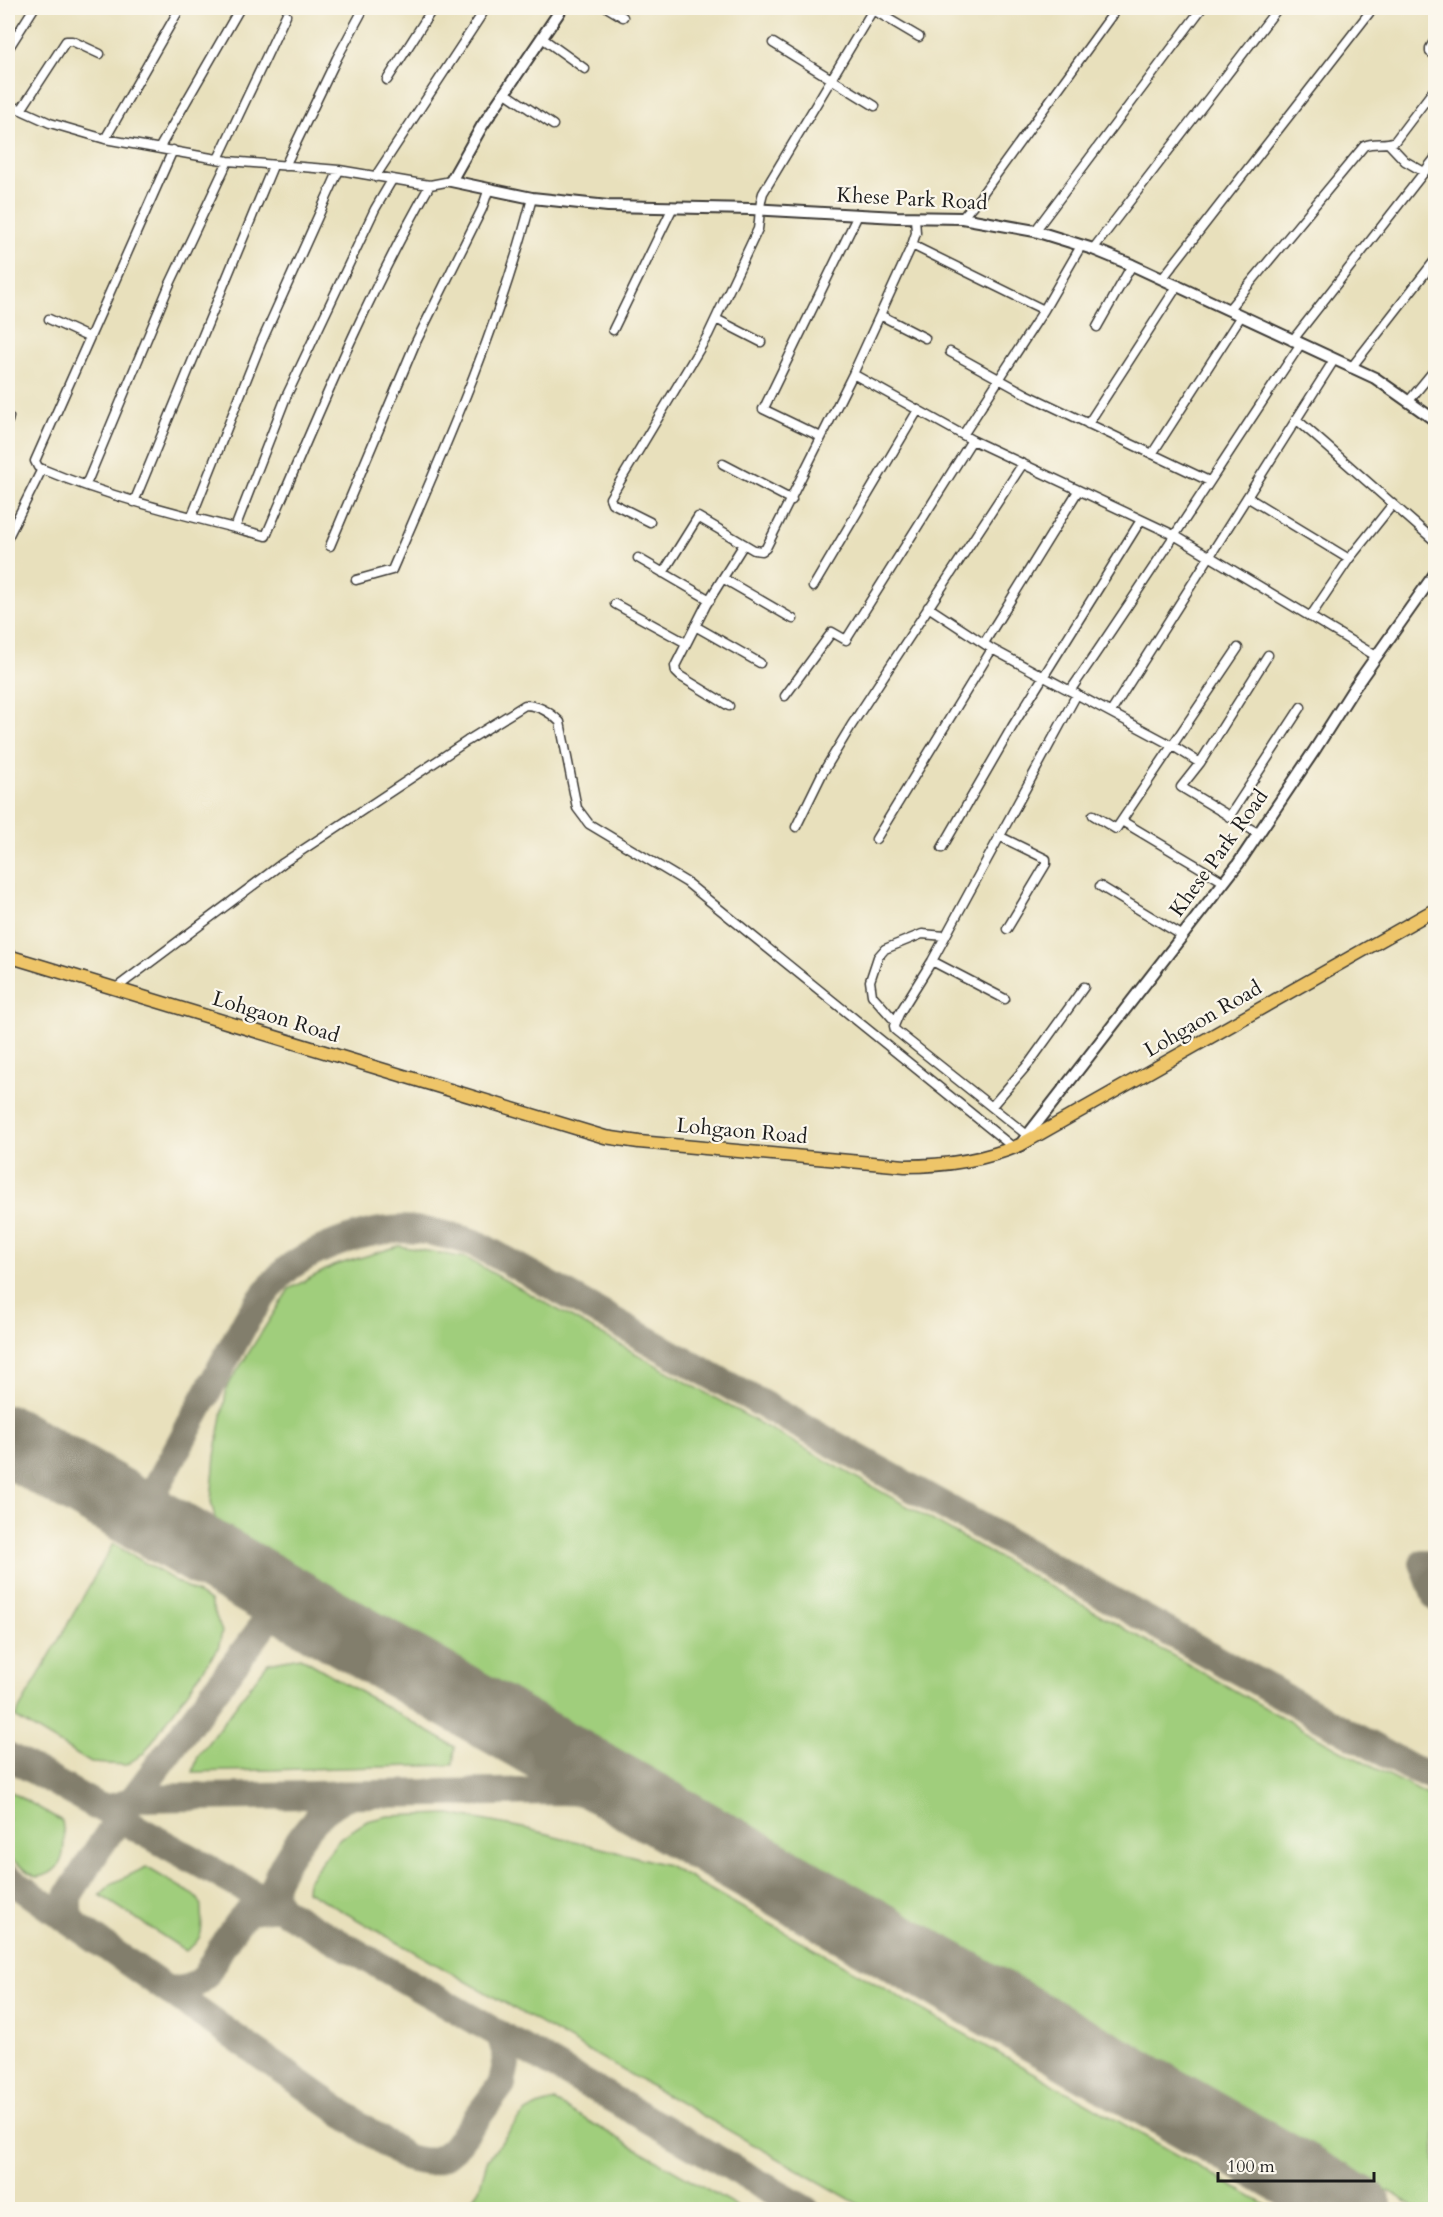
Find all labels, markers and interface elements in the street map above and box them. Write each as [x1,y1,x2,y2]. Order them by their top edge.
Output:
street label: Khese Park Road [836,181,988,217]
street label: Khese Park Road [1163,783,1275,923]
street label: Lohgaon Road [1139,974,1267,1064]
street label: Lohgaon Road [209,984,343,1050]
street label: Lohgaon Road [675,1111,809,1151]
scale bar [1218,2145,1374,2183]
text: 100 m [1227,2154,1275,2179]

